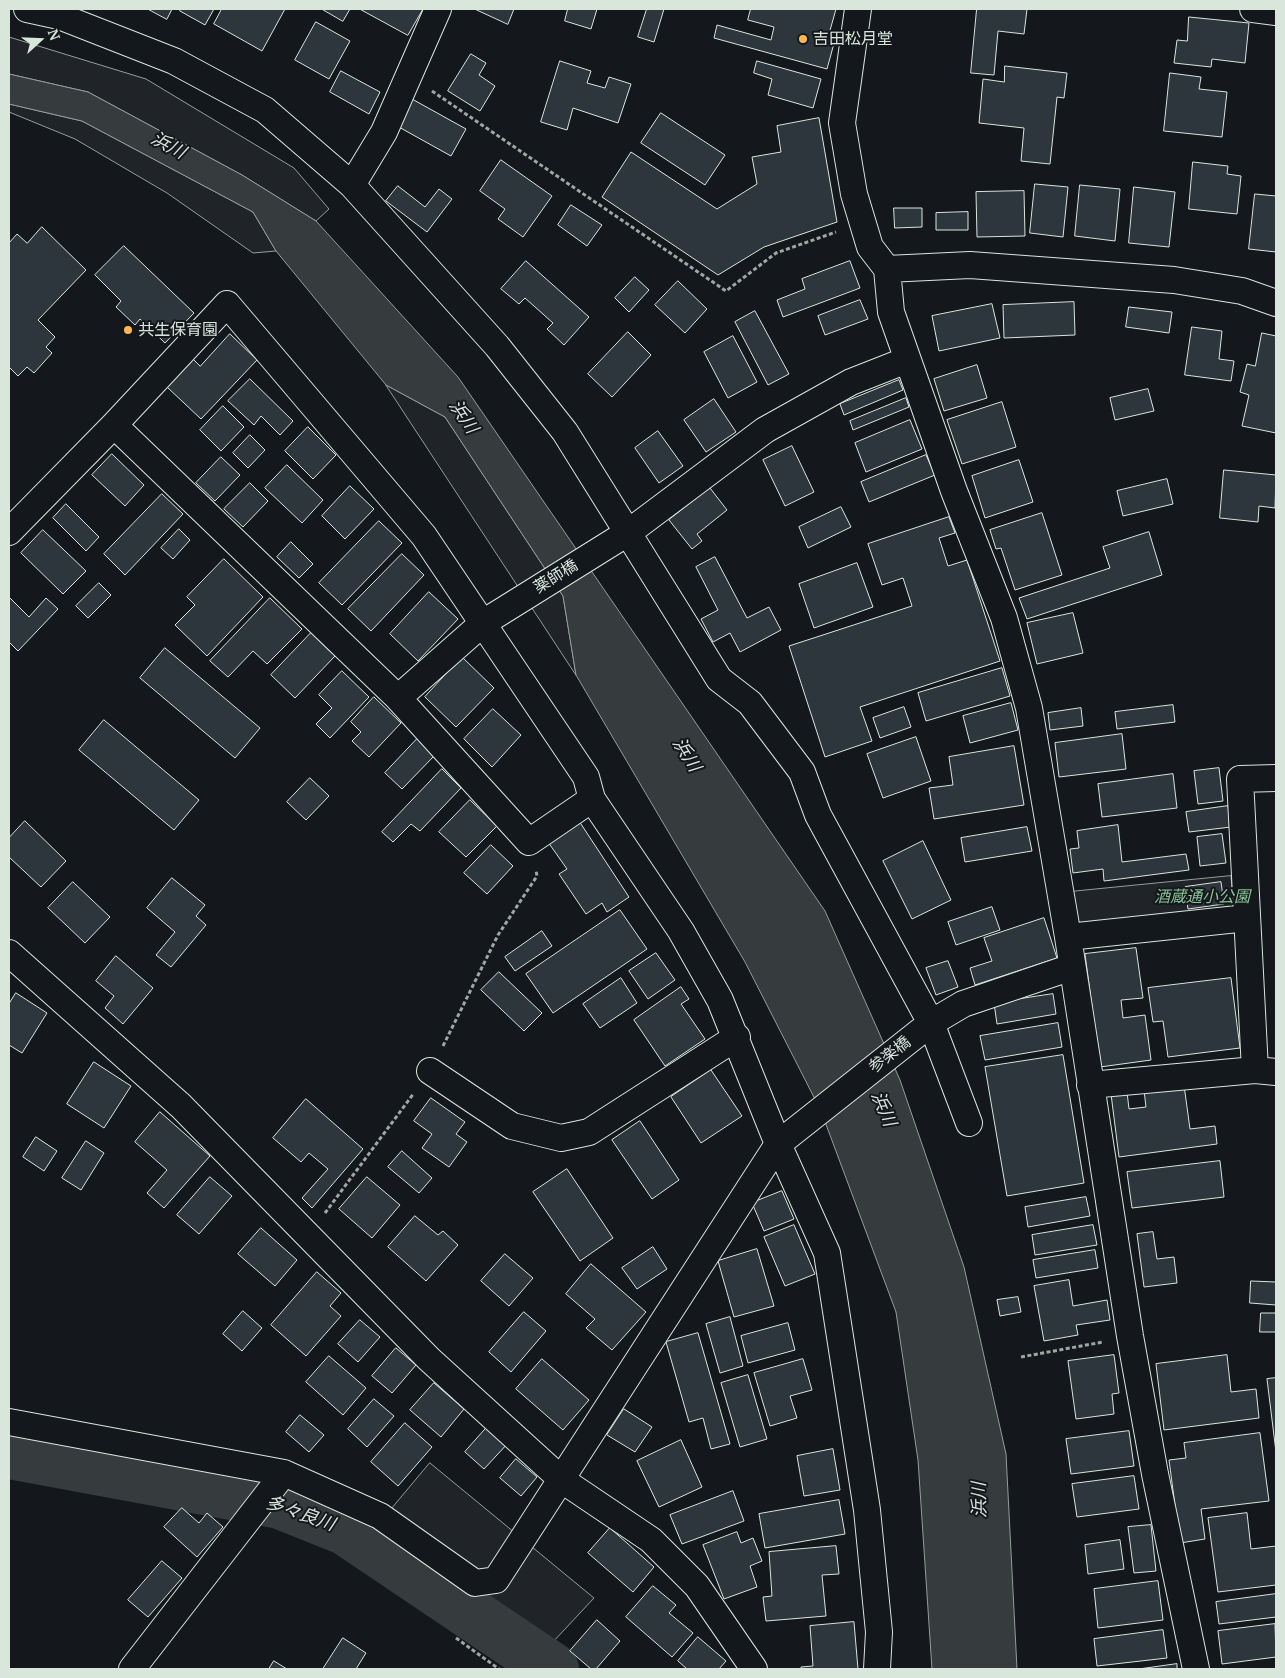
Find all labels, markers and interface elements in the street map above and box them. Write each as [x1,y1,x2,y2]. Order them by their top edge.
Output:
north arrow [15,15,65,65]
text: N [44,26,65,43]
place label: 吉田松月堂 [813,29,893,49]
marker: 吉田松月堂 [797,33,809,45]
water label: 浜川 [147,128,189,164]
place label: 共生保育園 [138,320,218,340]
marker: 共生保育園 [122,324,134,336]
water label: 浜川 [444,396,482,438]
street label: 薬師橋 [531,556,581,598]
water label: 浜川 [667,734,705,776]
park label: 酒蔵通小公園 [1154,887,1250,907]
street label: 参楽橋 [865,1033,915,1077]
water label: 浜川 [866,1088,900,1130]
water label: 浜川 [969,1482,991,1518]
water label: 多々良川 [262,1492,338,1536]

